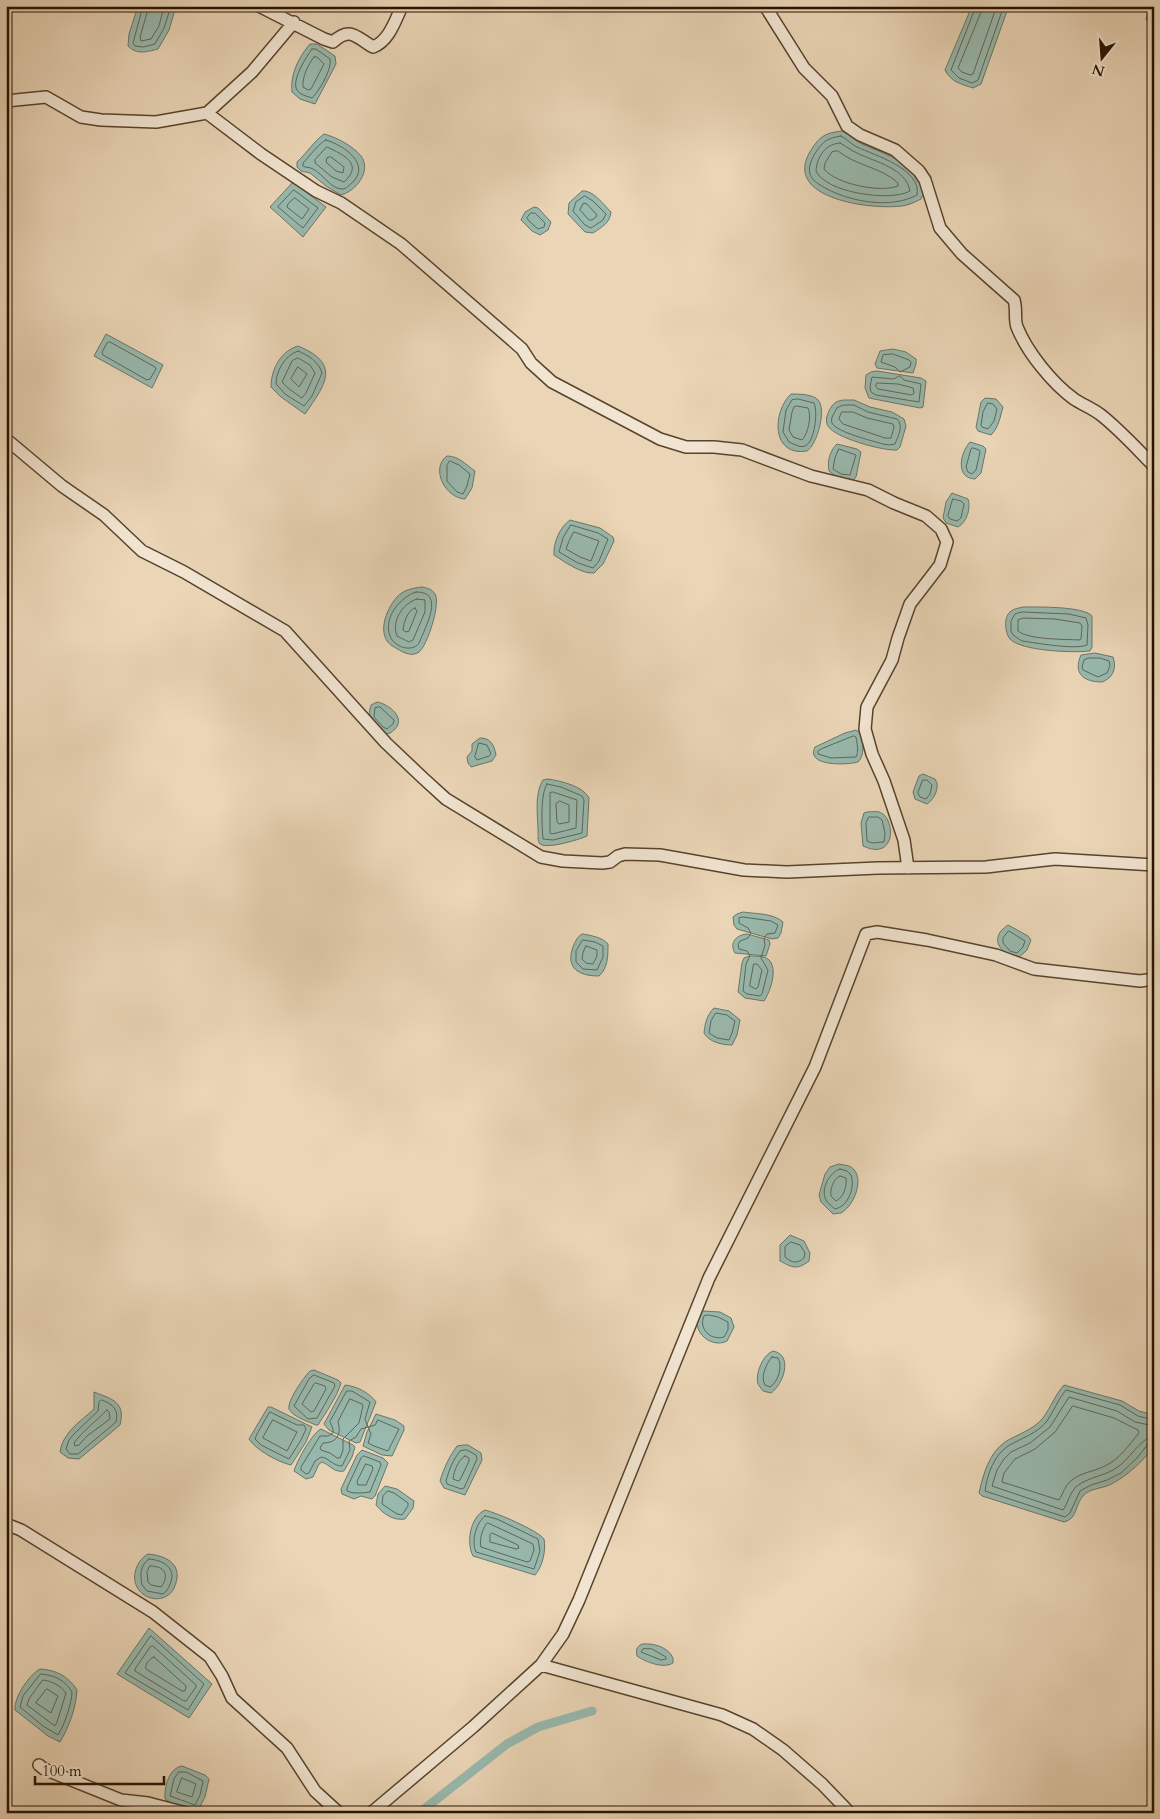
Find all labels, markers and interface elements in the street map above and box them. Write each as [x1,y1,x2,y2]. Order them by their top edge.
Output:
north arrow [1078,32,1128,82]
text: N [1090,59,1107,81]
scale bar [35,1754,164,1786]
text: 100 m [42,1761,82,1781]

